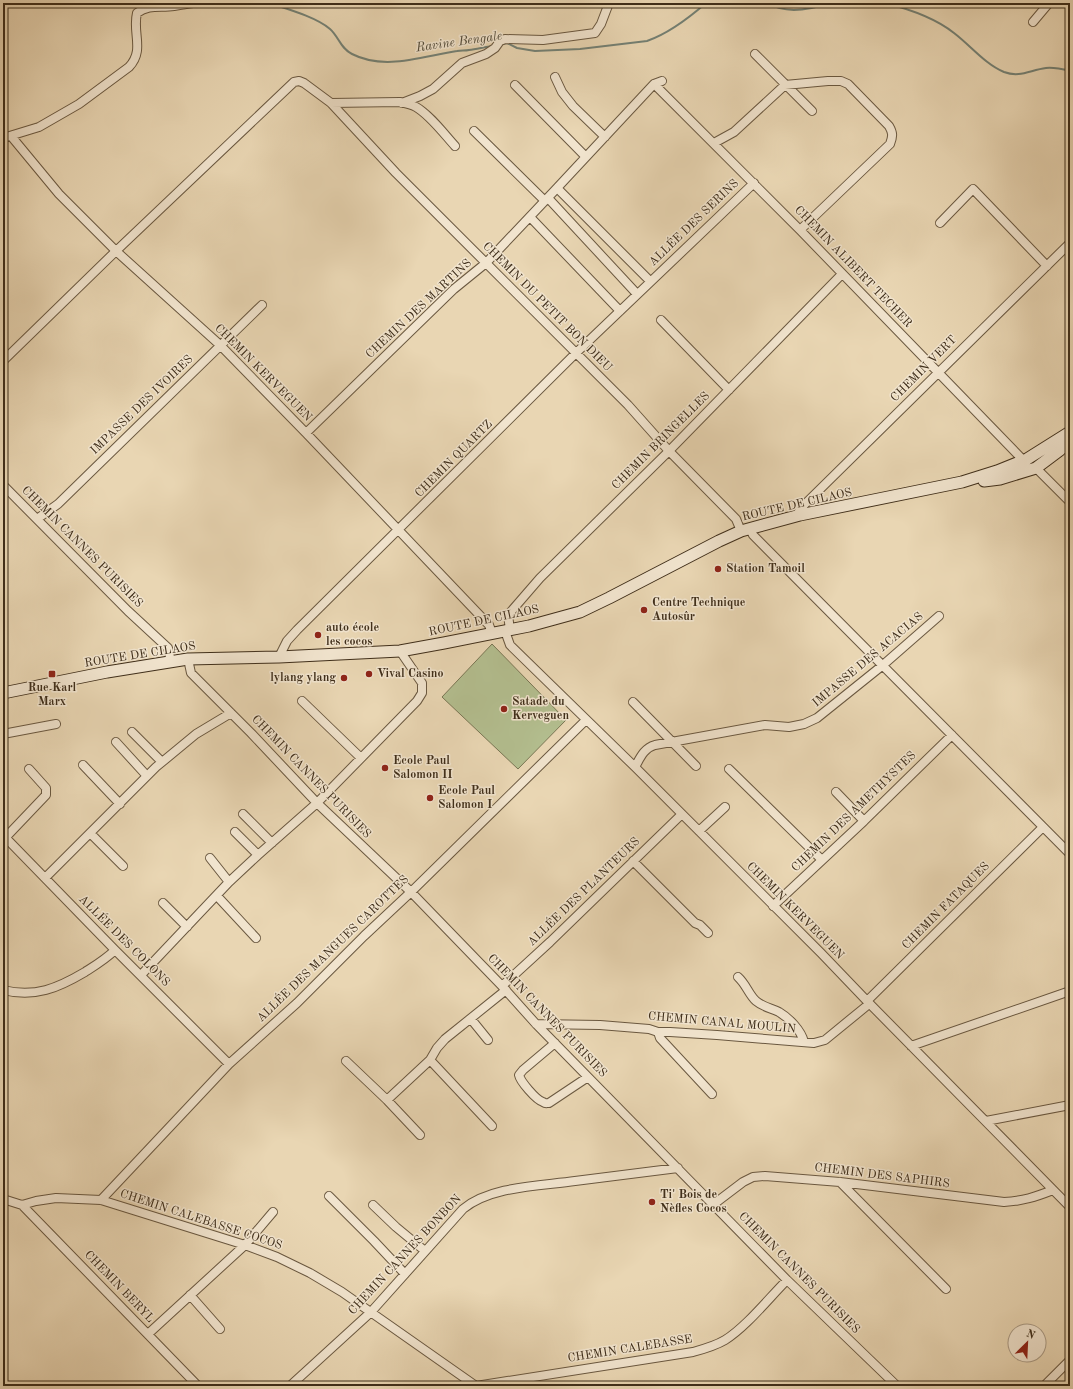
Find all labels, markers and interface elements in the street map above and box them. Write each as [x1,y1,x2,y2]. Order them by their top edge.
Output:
water label: Ravine Bengale [414,30,503,55]
street label: ALLÉE DES SERINS [645,175,741,269]
street label: CHEMIN ALIBERT TECHER [792,204,914,330]
street label: CHEMIN DU PETIT BON DIEU [480,240,614,374]
street label: CHEMIN DES MARTINS [364,257,474,361]
street label: CHEMIN KERVEGUEN [212,322,314,424]
street label: CHEMIN VERT [889,334,959,404]
street label: IMPASSE DES IVOIRES [89,353,195,457]
street label: CHEMIN BRINGELLES [610,390,712,492]
street label: CHEMIN QUARTZ [413,418,495,500]
street label: CHEMIN CANNES PURISIES [19,484,145,610]
street label: ROUTE DE CILAOS [741,487,853,523]
place label: Station Tamoil [726,563,805,575]
marker: Station Tamoil [713,564,723,574]
place label: Centre Technique Autosûr [652,597,746,623]
street label: ROUTE DE CILAOS [428,603,540,639]
marker: Centre Technique Autosûr [639,605,649,615]
street label: IMPASSE DES ACACIAS [810,610,926,710]
place label: auto école les cocos [326,622,379,648]
marker: auto école les cocos [313,630,323,640]
street label: ROUTE DE CILAOS [84,640,196,670]
place label: Vival Casino [377,668,444,680]
marker: Rue Karl Marx [47,669,57,679]
marker: Vival Casino [364,669,374,679]
place label: lylang ylang [270,672,336,684]
marker: lylang ylang [339,673,349,683]
place label: Rue Karl Marx [28,682,77,708]
place label: Satade du Kerveguen [512,696,569,722]
marker: Satade du Kerveguen [499,704,509,714]
street label: CHEMIN CANNES PURISIES [249,713,373,841]
street label: CHEMIN DES AMETHYSTES [790,749,918,875]
place label: Ecole Paul Salomon II [393,755,453,781]
marker: Ecole Paul Salomon II [380,763,390,773]
place label: Ecole Paul Salomon I [438,785,495,811]
marker: Ecole Paul Salomon I [425,793,435,803]
street label: ALLÉE DES PLANTEURS [524,833,642,949]
street label: CHEMIN KERVEGUEN [744,860,846,962]
street label: CHEMIN FATAQUES [900,860,992,952]
street label: ALLÉE DES MANGUES CAROTTES [253,871,411,1025]
street label: ALLÉE DES COLONS [76,891,174,989]
street label: CHEMIN CANNES PURISIES [485,952,609,1080]
street label: CHEMIN CANAL MOULIN [647,1011,797,1035]
street label: CHEMIN DES SAPHIRS [814,1162,950,1190]
street label: CHEMIN CALEBASSE COCOS [118,1188,284,1252]
place label: Ti' Bois de Nèfles Cocos [660,1189,727,1215]
street label: CHEMIN CANNES BONBON [346,1193,464,1317]
marker: Ti' Bois de Nèfles Cocos [647,1197,657,1207]
street label: CHEMIN CANNES PURISIES [736,1210,862,1336]
street label: CHEMIN BERYL [82,1249,156,1325]
north arrow [1007,1323,1047,1363]
text: N [1024,1329,1037,1342]
street label: CHEMIN CALEBASSE [567,1333,693,1365]

